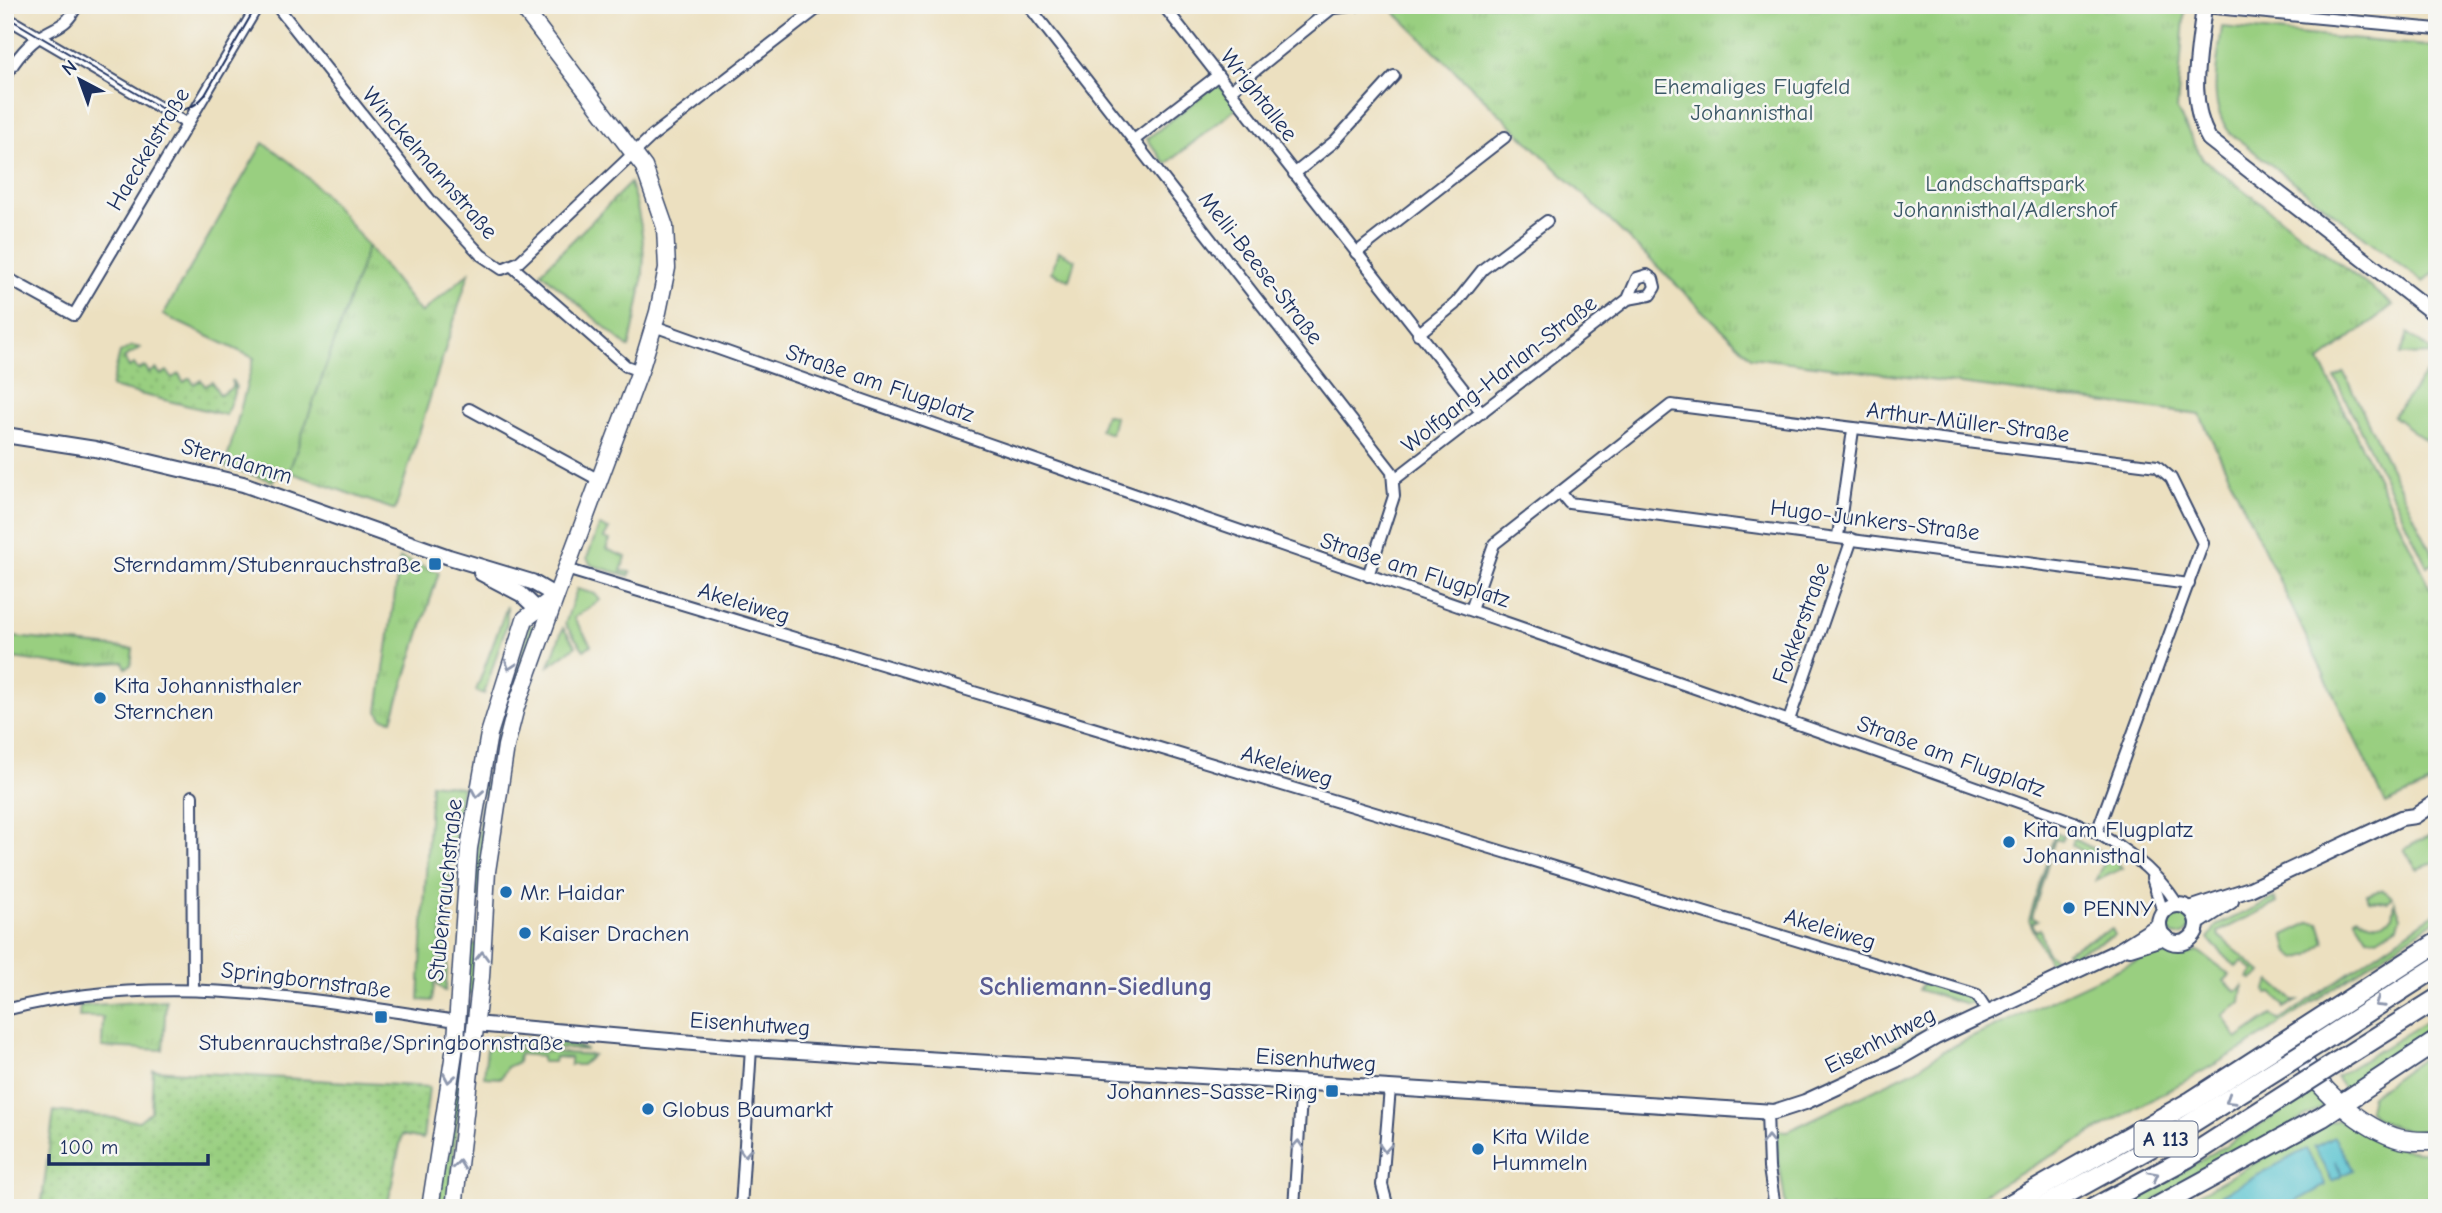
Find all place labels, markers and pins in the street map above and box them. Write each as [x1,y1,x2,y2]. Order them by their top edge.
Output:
place label: Sterndamm/Stubenrauchstraße [113,551,421,578]
marker: Sterndamm/Stubenrauchstraße [427,556,443,572]
place label: Kita Johannisthaler Sternchen [114,672,302,725]
marker: Kita Johannisthaler Sternchen [92,690,108,706]
place label: Kita am Flugplatz Johannisthal [2023,816,2193,869]
marker: Kita am Flugplatz Johannisthal [2001,834,2017,850]
place label: Mr. Haidar [520,879,625,906]
marker: Mr. Haidar [498,884,514,900]
place label: PENNY [2083,895,2154,922]
marker: PENNY [2061,900,2077,916]
place label: Kaiser Drachen [539,920,690,947]
marker: Kaiser Drachen [517,925,533,941]
marker: Stubenrauchstraße/Springbornstraße [373,1009,389,1025]
place label: Stubenrauchstraße/Springbornstraße [199,1029,563,1056]
place label: Johannes-Sasse-Ring [1107,1078,1318,1105]
marker: Johannes-Sasse-Ring [1324,1083,1340,1099]
place label: Globus Baumarkt [662,1096,834,1123]
marker: Globus Baumarkt [640,1101,656,1117]
place label: Kita Wilde Hummeln [1492,1123,1589,1176]
marker: Kita Wilde Hummeln [1470,1141,1486,1157]

